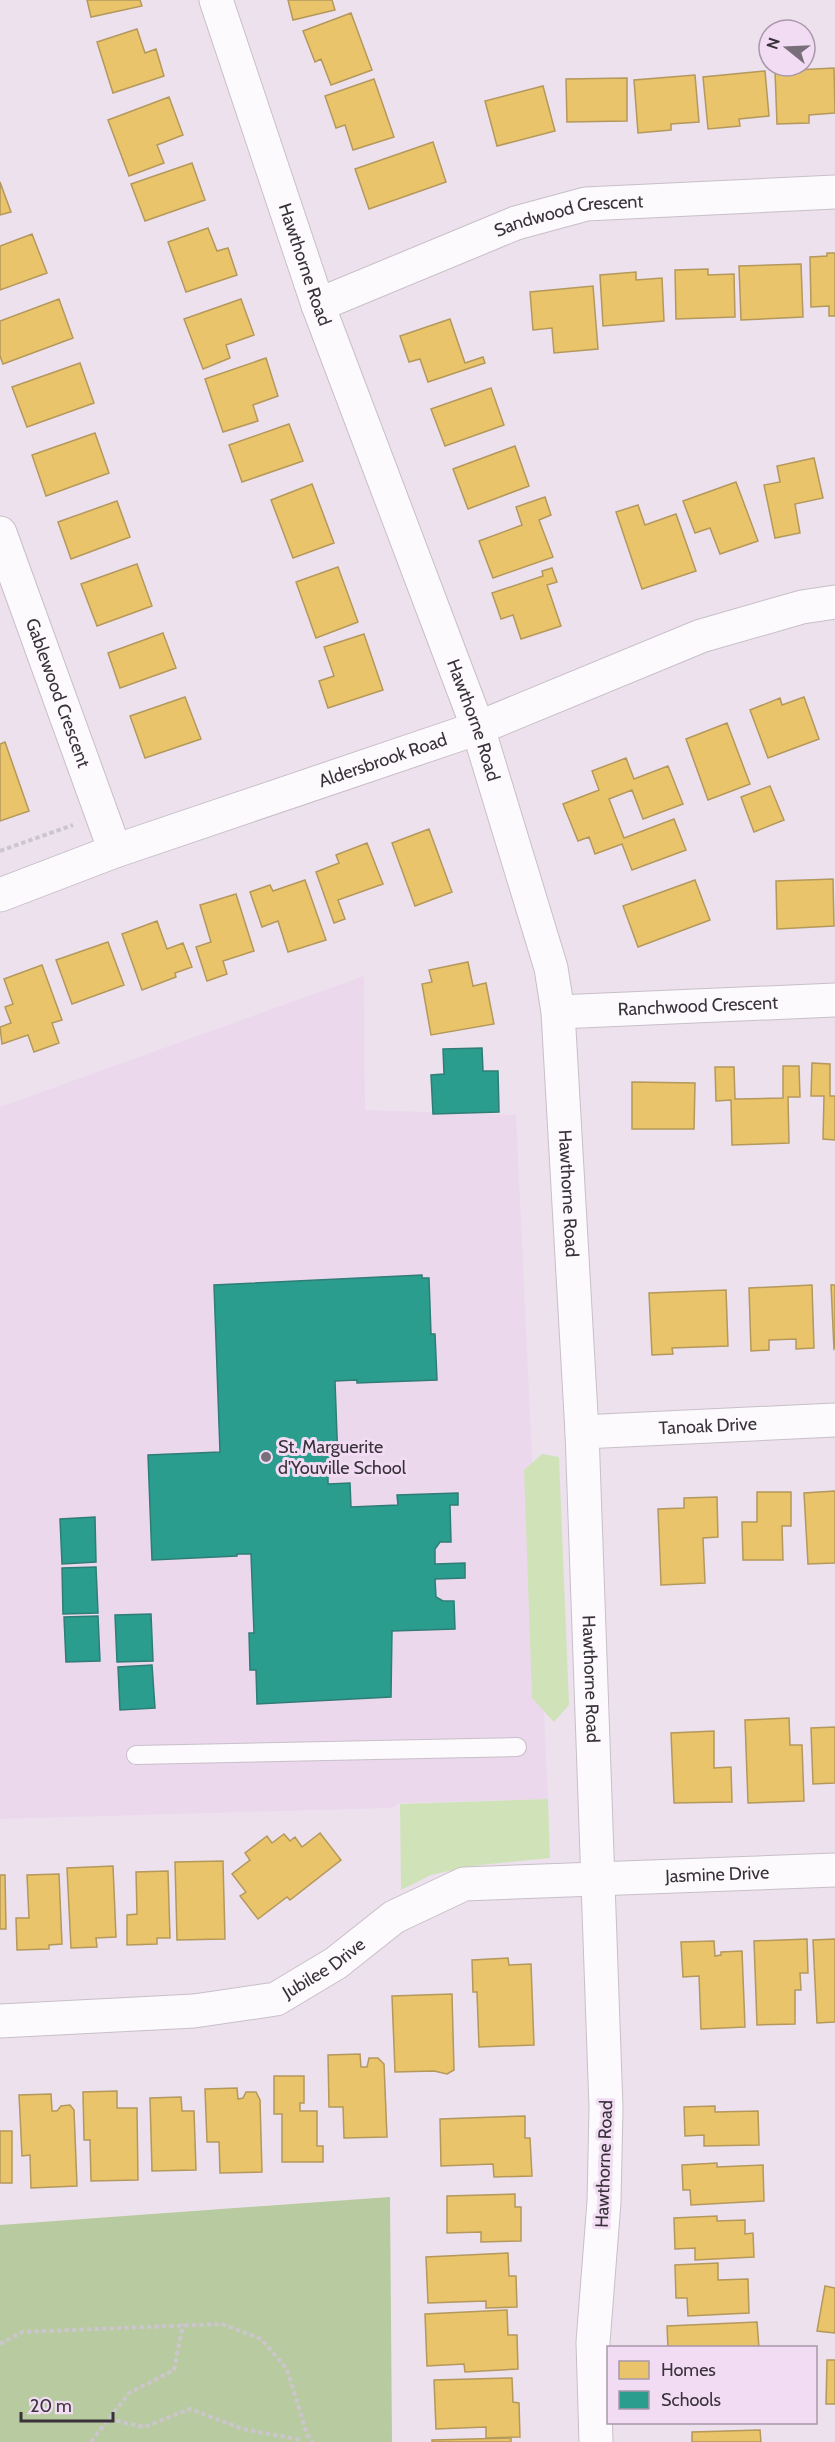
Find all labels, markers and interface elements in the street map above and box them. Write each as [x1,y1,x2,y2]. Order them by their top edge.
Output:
north arrow [757,18,817,78]
text: N [762,35,784,52]
street label: Sandwood Crescent [491,190,644,242]
street label: Hawthorne Road [274,200,336,329]
street label: Gablewood Crescent [21,615,95,771]
street label: Hawthorne Road [442,656,505,784]
street label: Aldersbrook Road [316,728,450,792]
street label: Ranchwood Crescent [617,991,779,1020]
street label: Hawthorne Road [554,1129,583,1258]
street label: Tanoak Drive [658,1413,757,1439]
place label: St. Marguerite d'Youville School [278,1436,407,1479]
marker: St. Marguerite d'Youville School [259,1450,273,1464]
street label: Hawthorne Road [578,1615,604,1743]
street label: Jasmine Drive [664,1861,770,1887]
street label: Jubilee Drive [278,1933,370,2004]
street label: Hawthorne Road [591,2100,617,2228]
legend [607,2346,817,2424]
text: Homes [661,2359,716,2381]
scale bar [21,2385,112,2423]
text: Schools [661,2389,721,2411]
text: 20 m [30,2395,72,2417]

